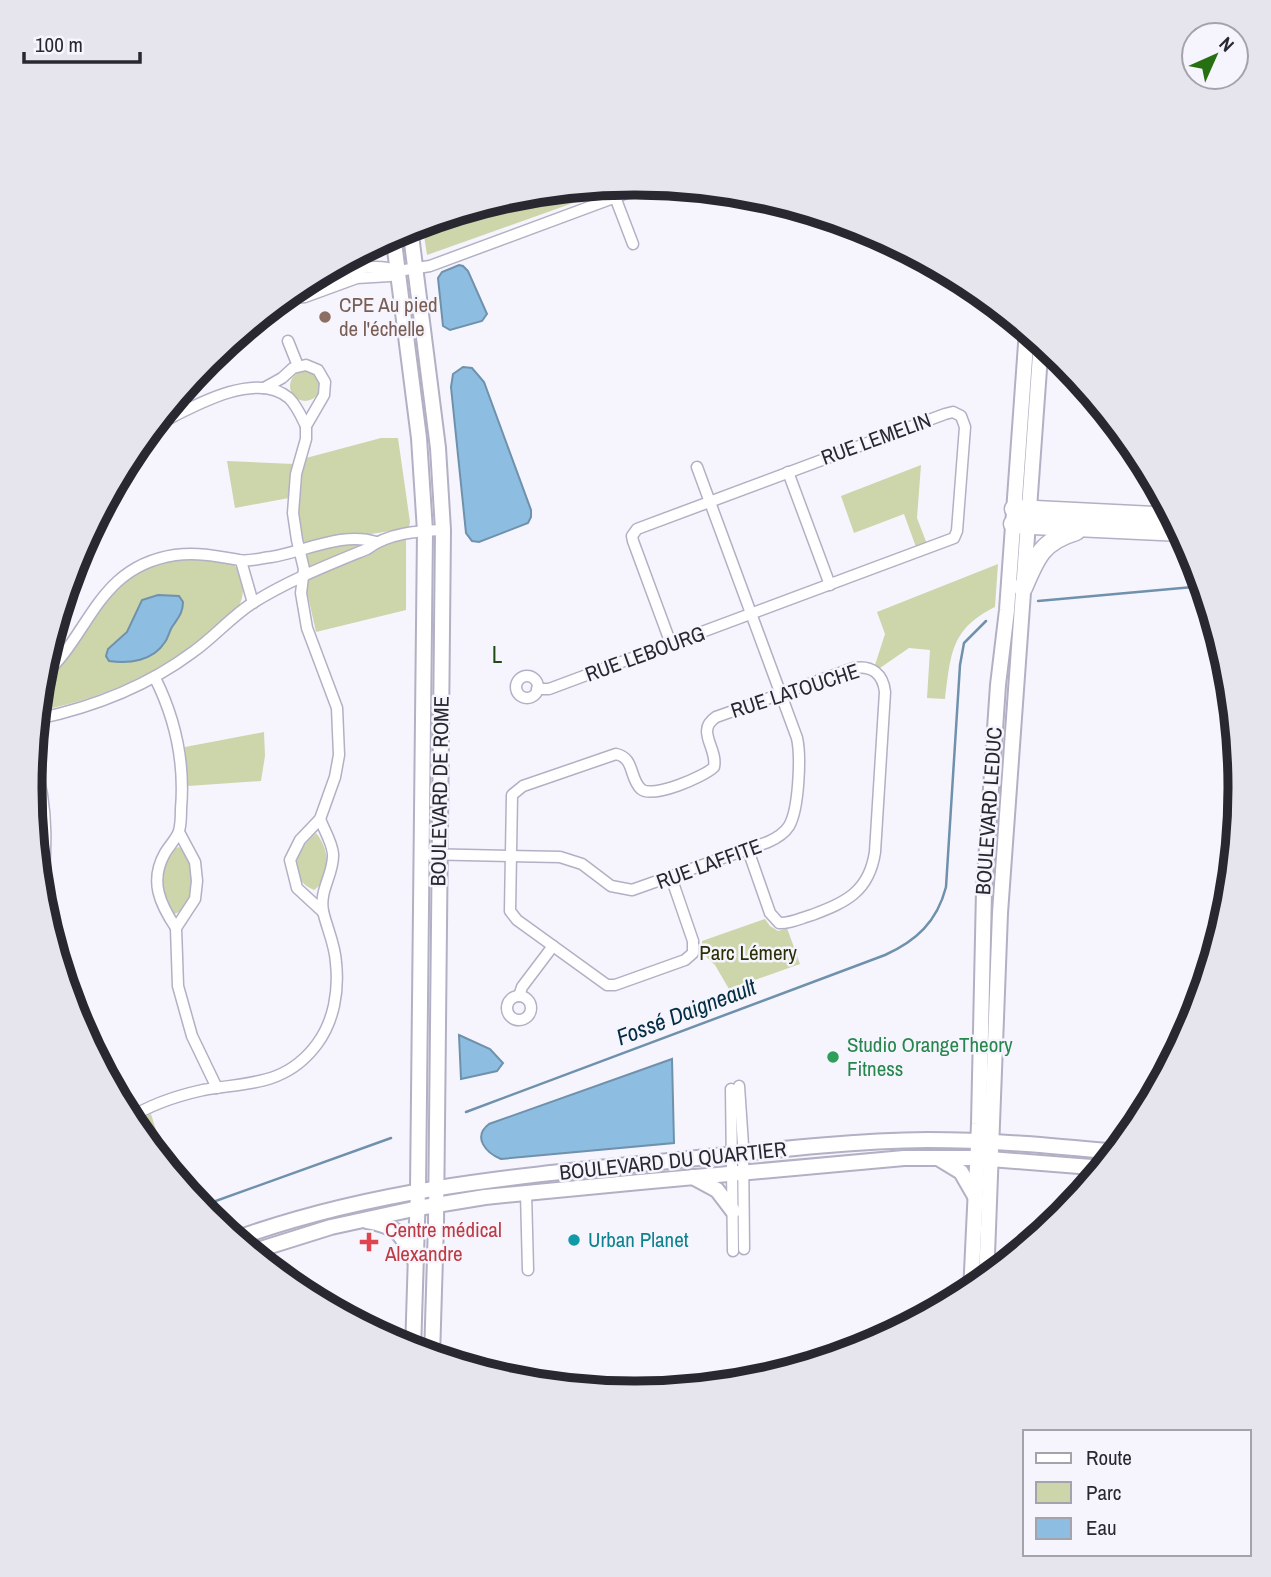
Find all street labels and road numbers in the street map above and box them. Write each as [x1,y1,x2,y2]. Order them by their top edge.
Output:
street label: RUE LEMELIN [817,405,935,472]
street label: RUE LEBOURG [581,618,709,689]
street label: RUE LATOUCHE [727,656,863,725]
street label: BOULEVARD DE ROME [423,696,456,886]
street label: BOULEVARD LEDUC [968,726,1009,896]
street label: RUE LAFFITE [652,831,765,896]
street label: BOULEVARD DU QUARTIER [558,1134,788,1187]

